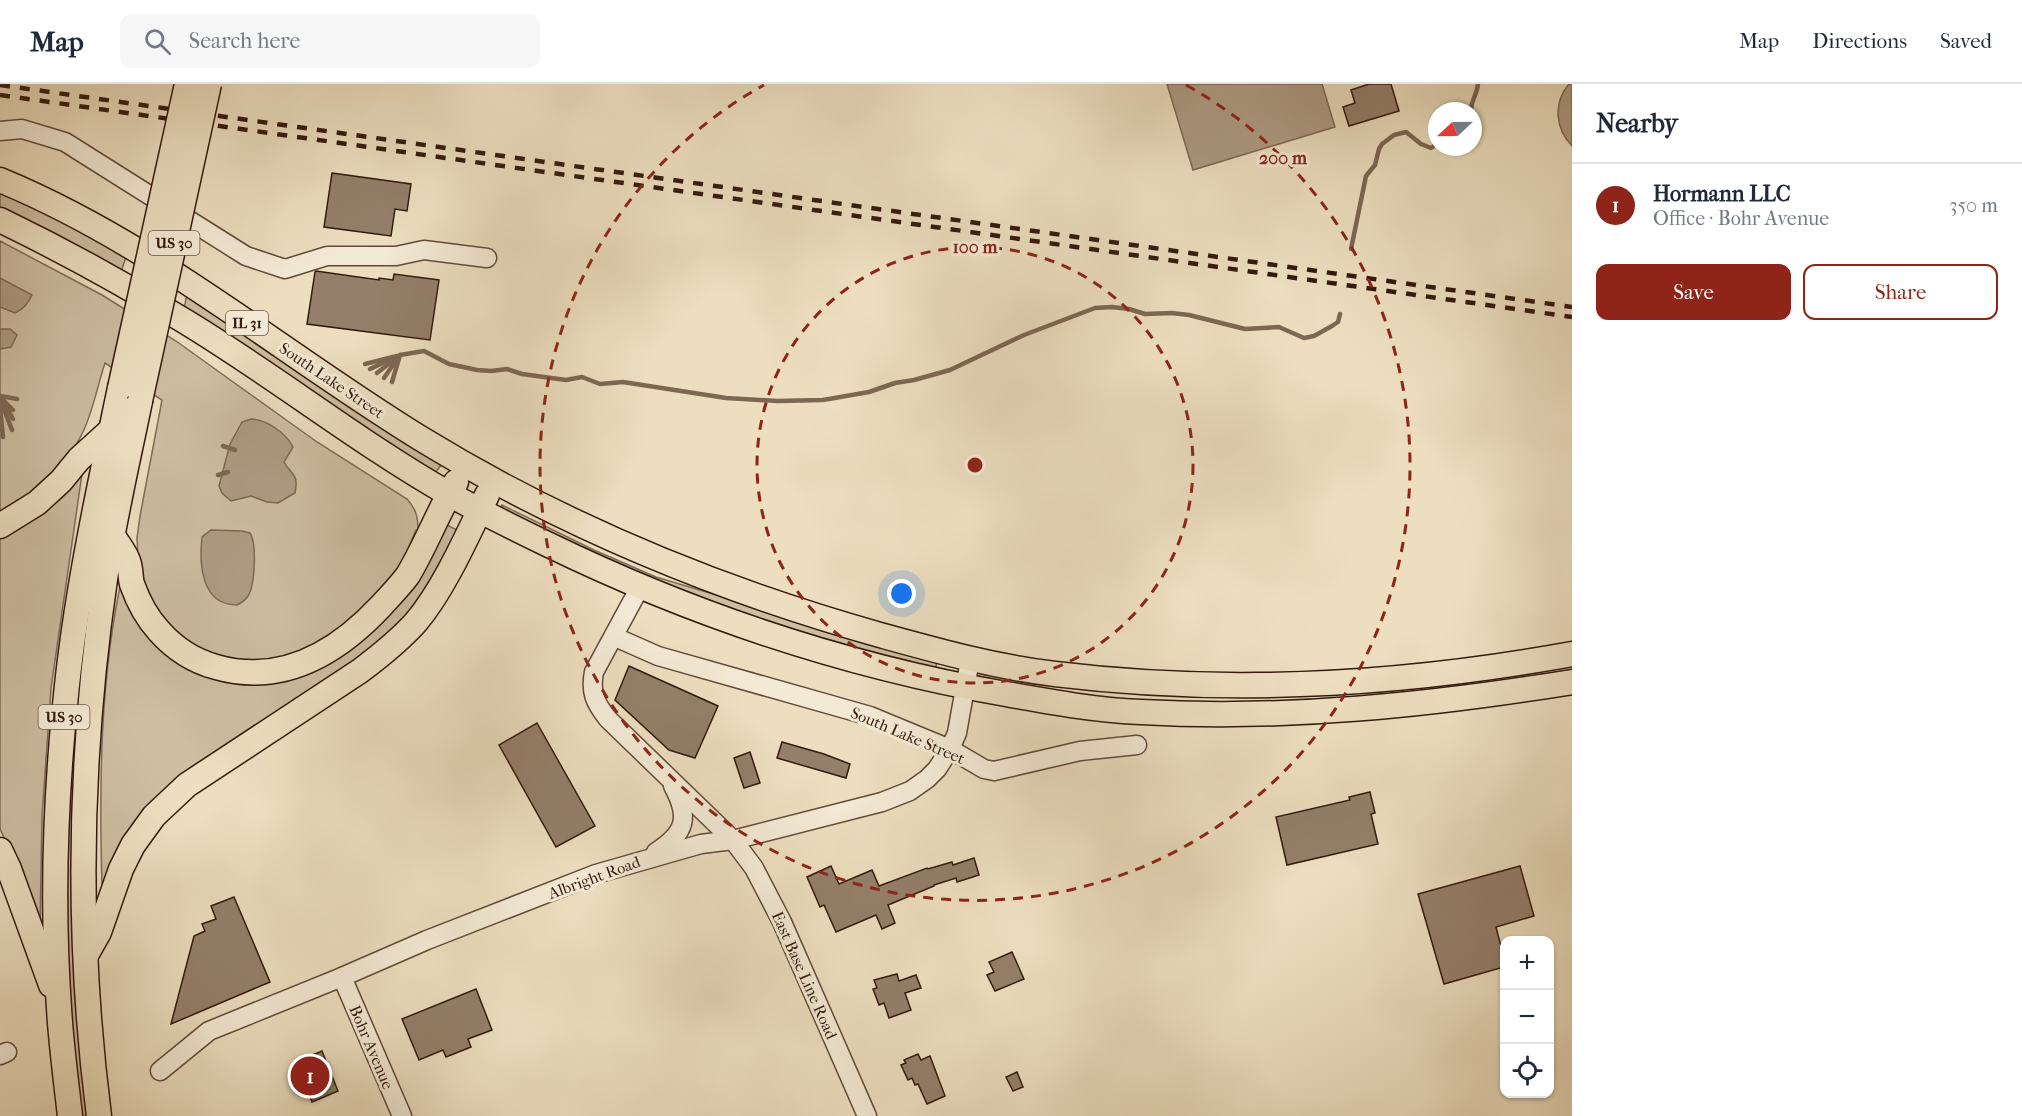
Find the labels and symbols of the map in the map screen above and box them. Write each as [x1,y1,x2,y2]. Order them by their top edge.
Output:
north arrow [1428,102,1482,156]
text: 200 m [1259,148,1308,169]
road number: US 30 [148,231,200,255]
text: 100 m [952,237,999,258]
road number: IL 31 [226,311,268,335]
street label: South Lake Street [276,338,388,423]
centre of rings [965,455,985,475]
your location [887,579,916,608]
street label: South Lake Street [848,703,968,768]
road number: US 30 [38,705,90,729]
street label: Albright Road [545,852,643,903]
street label: East Base Line Road [768,908,841,1042]
street label: Bohr Avenue [345,1002,398,1092]
pin: 1 [290,1054,330,1098]

